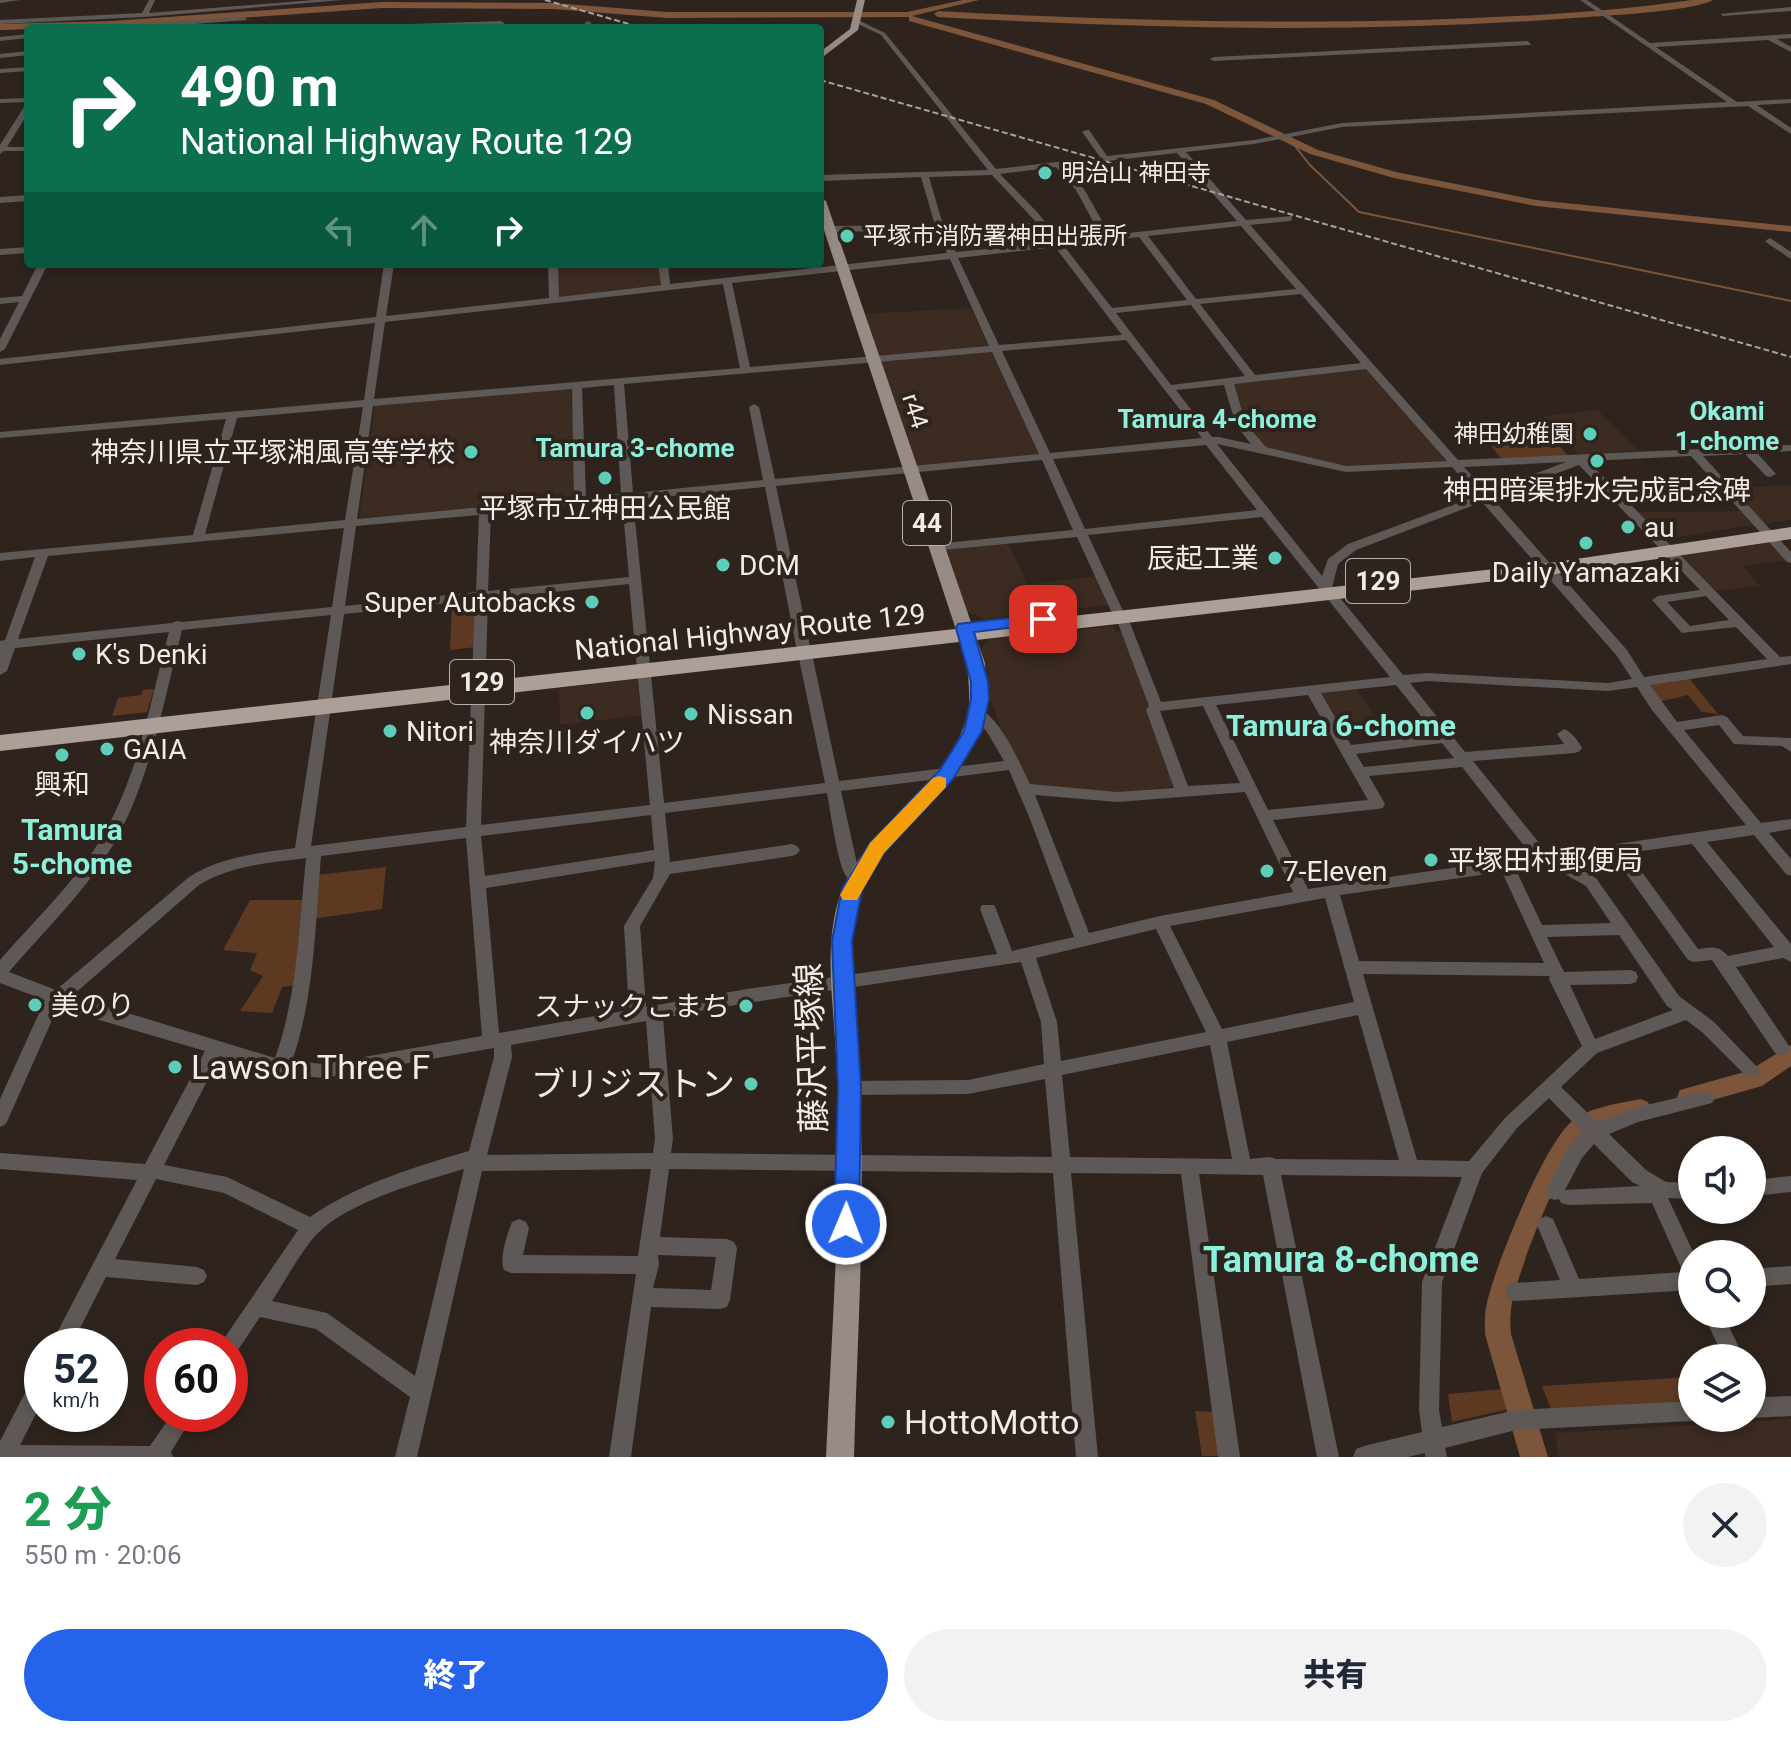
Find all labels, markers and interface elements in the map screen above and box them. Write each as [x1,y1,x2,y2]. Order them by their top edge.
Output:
text: 490 m [180,54,339,120]
icon: right [48,56,152,160]
text: National Highway Route 129 [180,121,633,163]
place label: 明治山 神田寺 [1061,159,1211,187]
marker: 明治山 神田寺 [1036,164,1054,182]
icon: left [318,208,362,252]
icon: ahead [402,208,446,252]
icon: right [486,208,530,252]
place label: 平塚市消防署神田出張所 [863,222,1127,250]
marker: 平塚市消防署神田出張所 [838,227,856,245]
street label: r44 [896,390,934,432]
district label: Okami 1-chome [1675,396,1779,456]
district label: Tamura 4-chome [1117,404,1317,434]
place label: 神田幼稚園 [1454,420,1574,448]
marker: 神田幼稚園 [1581,425,1599,443]
district label: Tamura 3-chome [535,433,735,463]
place label: 神奈川県立平塚湘風高等学校 [91,436,455,469]
marker: 神奈川県立平塚湘風高等学校 [462,443,480,461]
marker: 神田暗渠排水完成記念碑 [1588,452,1606,470]
marker: 平塚市立神田公民館 [596,469,614,487]
place label: 神田暗渠排水完成記念碑 [1443,474,1751,507]
place label: 平塚市立神田公民館 [479,492,731,525]
road number: 44 [903,501,951,545]
place label: au [1644,511,1675,544]
marker: au [1619,518,1637,536]
marker: Daily Yamazaki [1577,534,1595,552]
place label: 辰起工業 [1147,542,1259,575]
place label: DCM [739,549,800,582]
marker: 辰起工業 [1266,549,1284,567]
marker: DCM [714,556,732,574]
place label: Daily Yamazaki [1492,556,1680,589]
road number: 129 [1346,559,1410,603]
pin [1009,585,1077,653]
place label: Super Autobacks [364,586,576,619]
marker: Super Autobacks [583,593,601,611]
street label: National Highway Route 129 [573,597,927,667]
icon: arrive [1021,597,1065,641]
place label: K's Denki [95,638,207,671]
marker: K's Denki [70,645,88,663]
road number: 129 [450,660,514,704]
place label: Nissan [707,698,793,731]
marker: 神奈川ダイハツ [578,704,596,722]
marker: Nissan [682,705,700,723]
district label: Tamura 6-chome [1226,708,1456,743]
place label: Nitori [406,715,474,748]
marker: Nitori [381,722,399,740]
place label: 神奈川ダイハツ [489,726,685,759]
place label: GAIA [123,733,186,766]
marker: GAIA [98,740,116,758]
marker: 興和 [53,746,71,764]
place label: 興和 [34,768,90,801]
district label: Tamura 5-chome [12,812,132,881]
place label: 平塚田村郵便局 [1447,844,1643,877]
marker: 平塚田村郵便局 [1422,851,1440,869]
place label: 7-Eleven [1283,855,1388,888]
marker: 7-Eleven [1258,862,1276,880]
street label: 藤沢平塚線 [788,962,834,1134]
place label: 美のり [51,989,135,1022]
place label: スナックこまち [534,990,730,1023]
marker: 美のり [26,996,44,1014]
marker: スナックこまち [737,997,755,1015]
place label: Lawson Three F [191,1047,430,1087]
marker: Lawson Three F [166,1058,184,1076]
place label: ブリジストン [531,1064,735,1104]
marker: ブリジストン [742,1075,760,1093]
map controls [1678,1136,1766,1432]
button: sound [1678,1136,1766,1224]
position arrow [804,1182,888,1266]
district label: Tamura 8-chome [1203,1239,1479,1281]
button: search [1678,1240,1766,1328]
speed limit sign: 60 [144,1328,248,1432]
button: layers [1678,1344,1766,1432]
text: 52 [53,1346,99,1393]
text: km/h [53,1388,99,1412]
place label: HottoMotto [904,1402,1079,1442]
marker: HottoMotto [879,1413,897,1431]
text: 2 分 [24,1481,112,1538]
button: close [1683,1483,1767,1567]
text: 550 m · 20:06 [24,1540,182,1570]
button: 終了 [24,1629,888,1721]
button: 共有 [904,1629,1767,1721]

